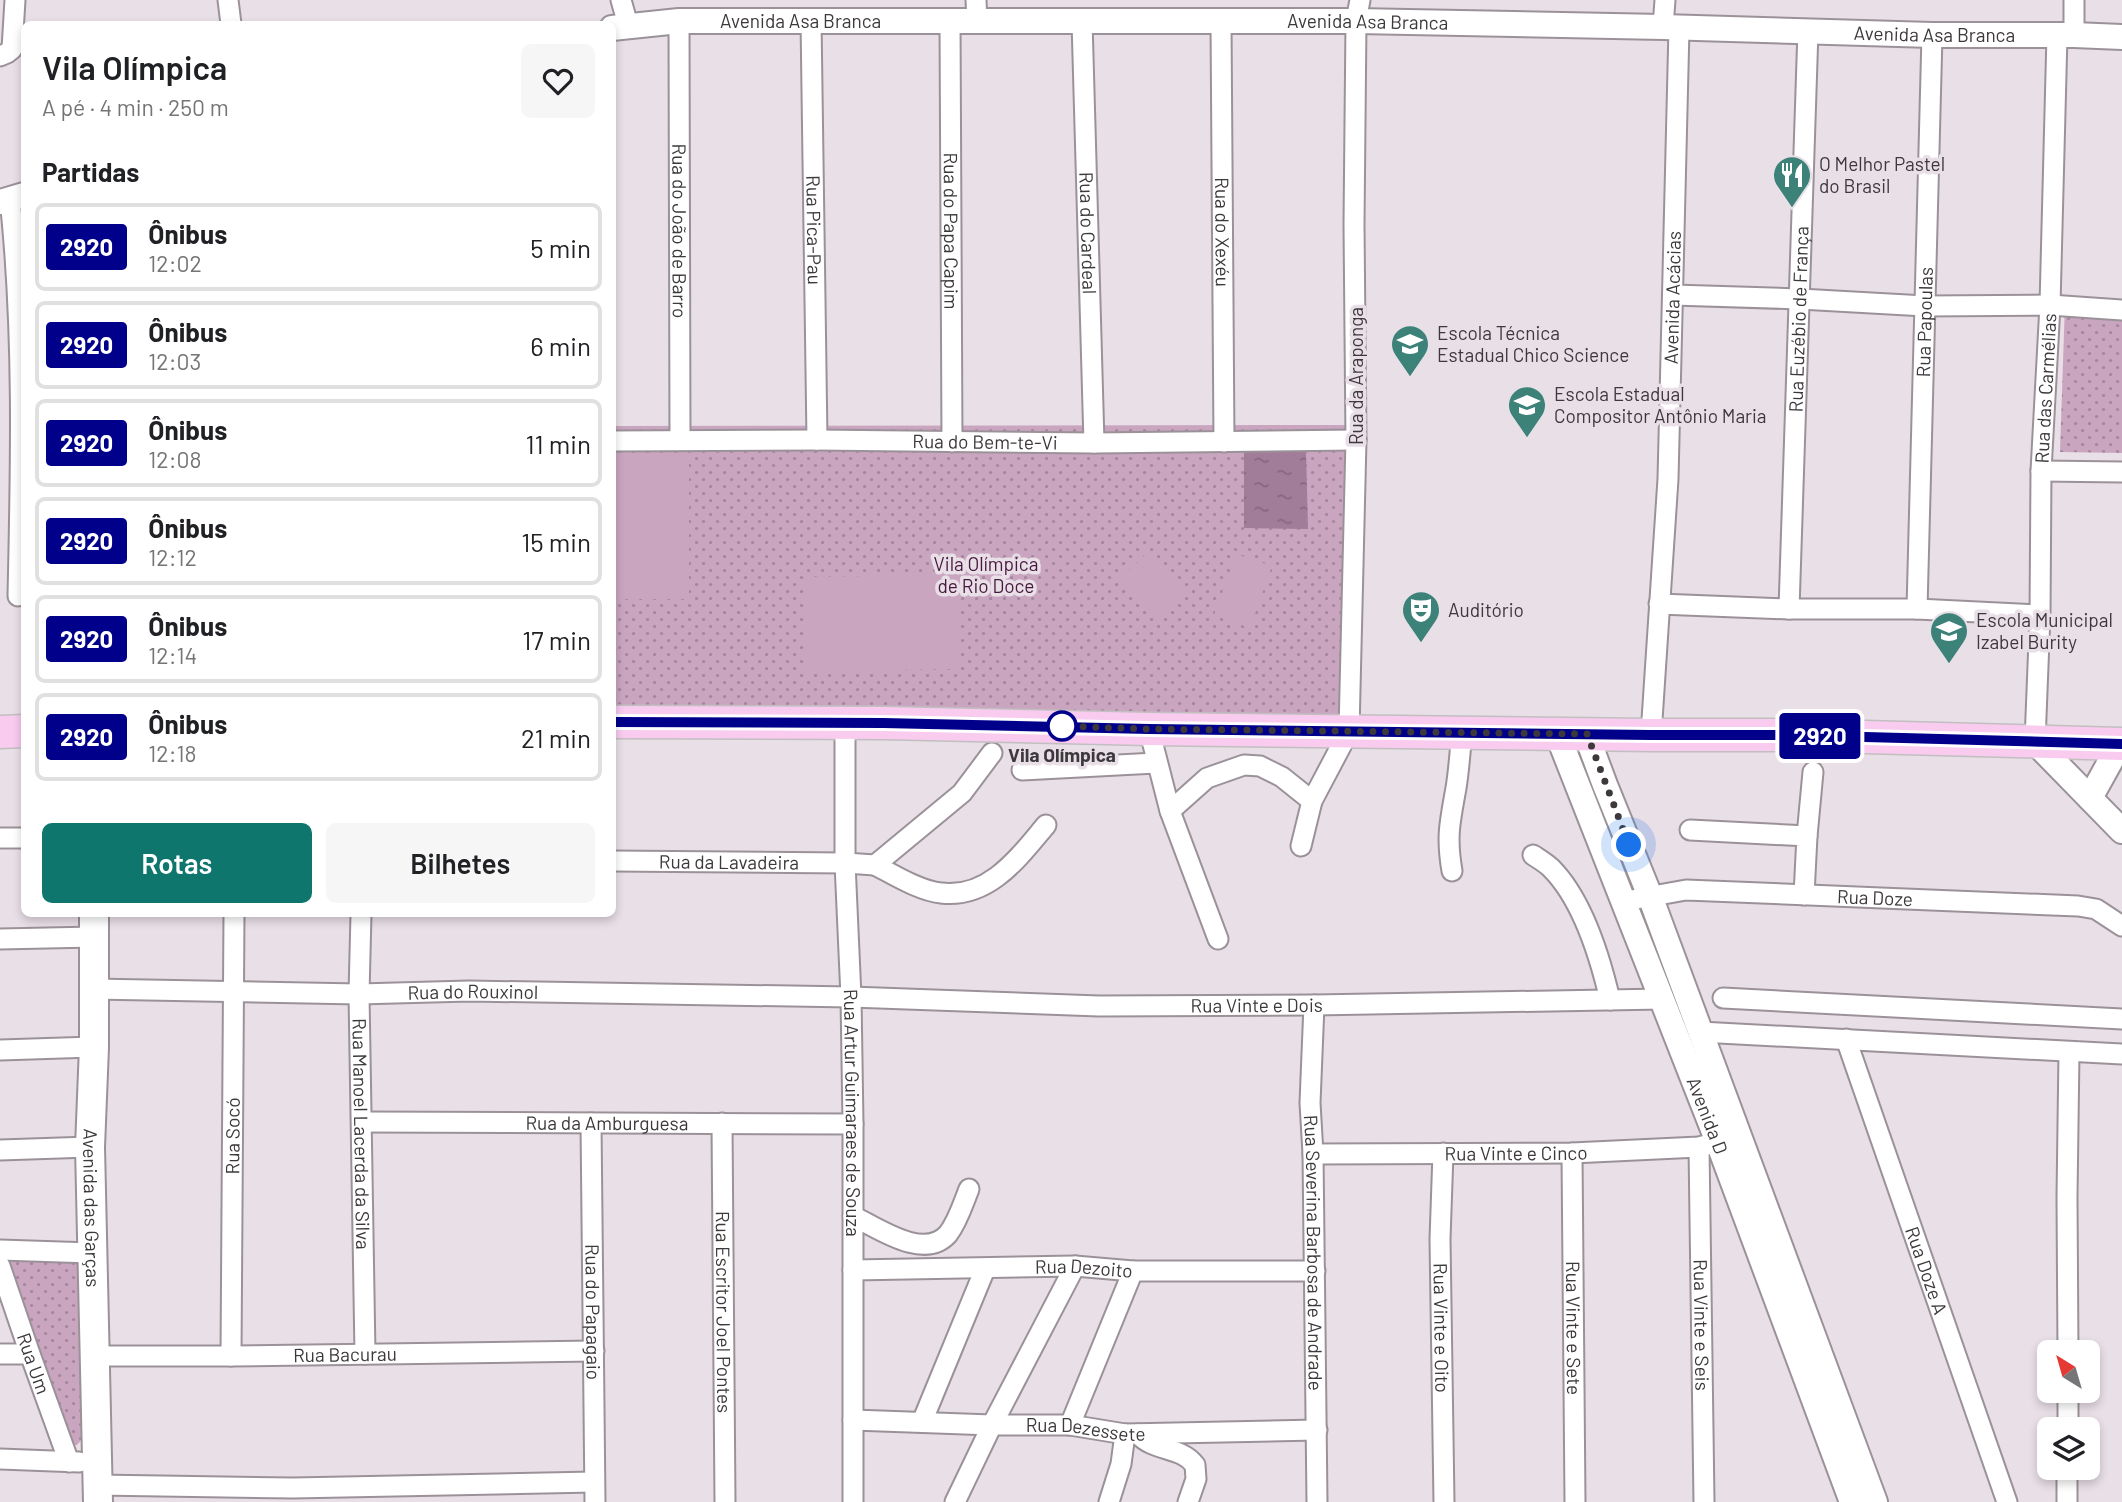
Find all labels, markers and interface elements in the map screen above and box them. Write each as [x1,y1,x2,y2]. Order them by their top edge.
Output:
street label: Avenida Asa Branca [720,9,881,32]
street label: Avenida Asa Branca [1287,9,1449,34]
street label: Avenida Asa Branca [1853,21,2015,46]
button: heart [521,44,595,118]
text: Vila Olímpica [42,47,227,87]
text: A pé · 4 min · 250 m [42,93,229,121]
street label: Rua do João de Barro [668,144,692,318]
street label: Rua do Papa Capim [940,152,963,310]
place label: O Melhor Pastel do Brasil [1819,152,1945,197]
restaurant icon: O Melhor Pastel do Brasil [1771,154,1813,209]
text: Partidas [42,156,139,187]
street label: Rua do Cardeal [1075,171,1102,294]
street label: Rua Pica-Pau [802,175,827,285]
street label: Rua do Xexéu [1211,177,1235,287]
text: Ônibus [148,218,227,249]
street label: Rua Euzébio de França [1783,226,1813,413]
street label: Avenida Acácias [1659,231,1685,364]
text: 2920 [60,232,113,261]
text: 5 min [530,232,591,263]
text: 12:02 [148,249,202,277]
street label: Rua Papoulas [1911,267,1937,378]
street label: Rua da Araponga [1344,307,1367,445]
street label: Rua das Carmélias [2029,313,2061,464]
text: Ônibus [148,316,227,347]
place label: Escola Técnica Estadual Chico Science [1437,321,1629,366]
school or university icon: Escola Técnica Estadual Chico Science [1389,323,1431,378]
text: 2920 [60,330,113,359]
text: 6 min [530,330,591,361]
text: 12:03 [148,347,201,375]
place label: Escola Estadual Compositor Antônio Maria [1554,382,1767,427]
school or university icon: Escola Estadual Compositor Antônio Maria [1506,384,1548,439]
text: Ônibus [148,414,227,445]
text: 2920 [60,428,113,457]
text: 11 min [525,428,591,459]
street label: Rua do Bem-te-Vi [912,429,1058,454]
text: 12:08 [148,445,201,473]
text: Ônibus [148,512,227,543]
text: 2920 [60,526,113,555]
text: 15 min [521,526,591,557]
text: 12:12 [148,543,197,571]
park label: Vila Olímpica de Rio Doce [934,552,1038,597]
theatre icon: Auditório [1400,589,1442,644]
place label: Auditório [1448,598,1524,621]
place label: Escola Municipal Izabel Burity [1976,608,2113,653]
text: Ônibus [148,610,227,641]
school or university icon: Escola Municipal Izabel Burity [1928,610,1970,665]
text: 2920 [60,624,113,653]
text: 17 min [522,624,591,655]
text: 12:14 [148,641,197,669]
text: Ônibus [148,708,227,739]
marker: Vila Olímpica [1047,711,1077,741]
line badge: 2920 [1771,713,1869,759]
text: 2920 [1793,721,1847,750]
text: 2920 [60,722,113,751]
text: 21 min [521,722,591,753]
text: 12:18 [148,739,197,767]
place label: Vila Olímpica [1008,743,1116,766]
button: Rotas [42,823,312,903]
button: Bilhetes [326,823,595,903]
your location [1611,827,1646,862]
street label: Rua da Lavadeira [659,849,799,874]
street label: Rua Doze [1837,884,1914,910]
street label: Rua do Rouxinol [407,979,538,1004]
street label: Rua Artur Guimaraes de Souza [840,988,865,1237]
street label: Rua Vinte e Dois [1190,993,1323,1017]
street label: Rua Manoel Lacerda da Silva [348,1018,375,1250]
street label: Avenida D [1683,1074,1733,1157]
street label: Rua Socó [220,1098,244,1175]
street label: Rua da Amburguesa [525,1111,689,1134]
street label: Rua Severina Barbosa de Andrade [1300,1114,1328,1391]
street label: Avenida das Garças [79,1128,105,1287]
street label: Rua Vinte e Cinco [1444,1140,1588,1164]
street label: Rua Escritor Joel Pontes [712,1211,736,1413]
street label: Rua Doze A [1901,1223,1953,1317]
street label: Rua do Papagaio [581,1244,606,1380]
street label: Rua Dezoito [1035,1254,1134,1282]
street label: Rua Vinte e Seis [1690,1259,1714,1391]
street label: Rua Vinte e Sete [1562,1261,1586,1395]
street label: Rua Vinte e Oito [1429,1263,1454,1393]
street label: Rua Um [13,1330,55,1397]
north arrow [2037,1340,2100,1404]
map controls [2037,1340,2100,1480]
street label: Rua Bacurau [293,1342,397,1366]
street label: Rua Dezessete [1026,1413,1146,1445]
button: layers [2037,1417,2100,1480]

